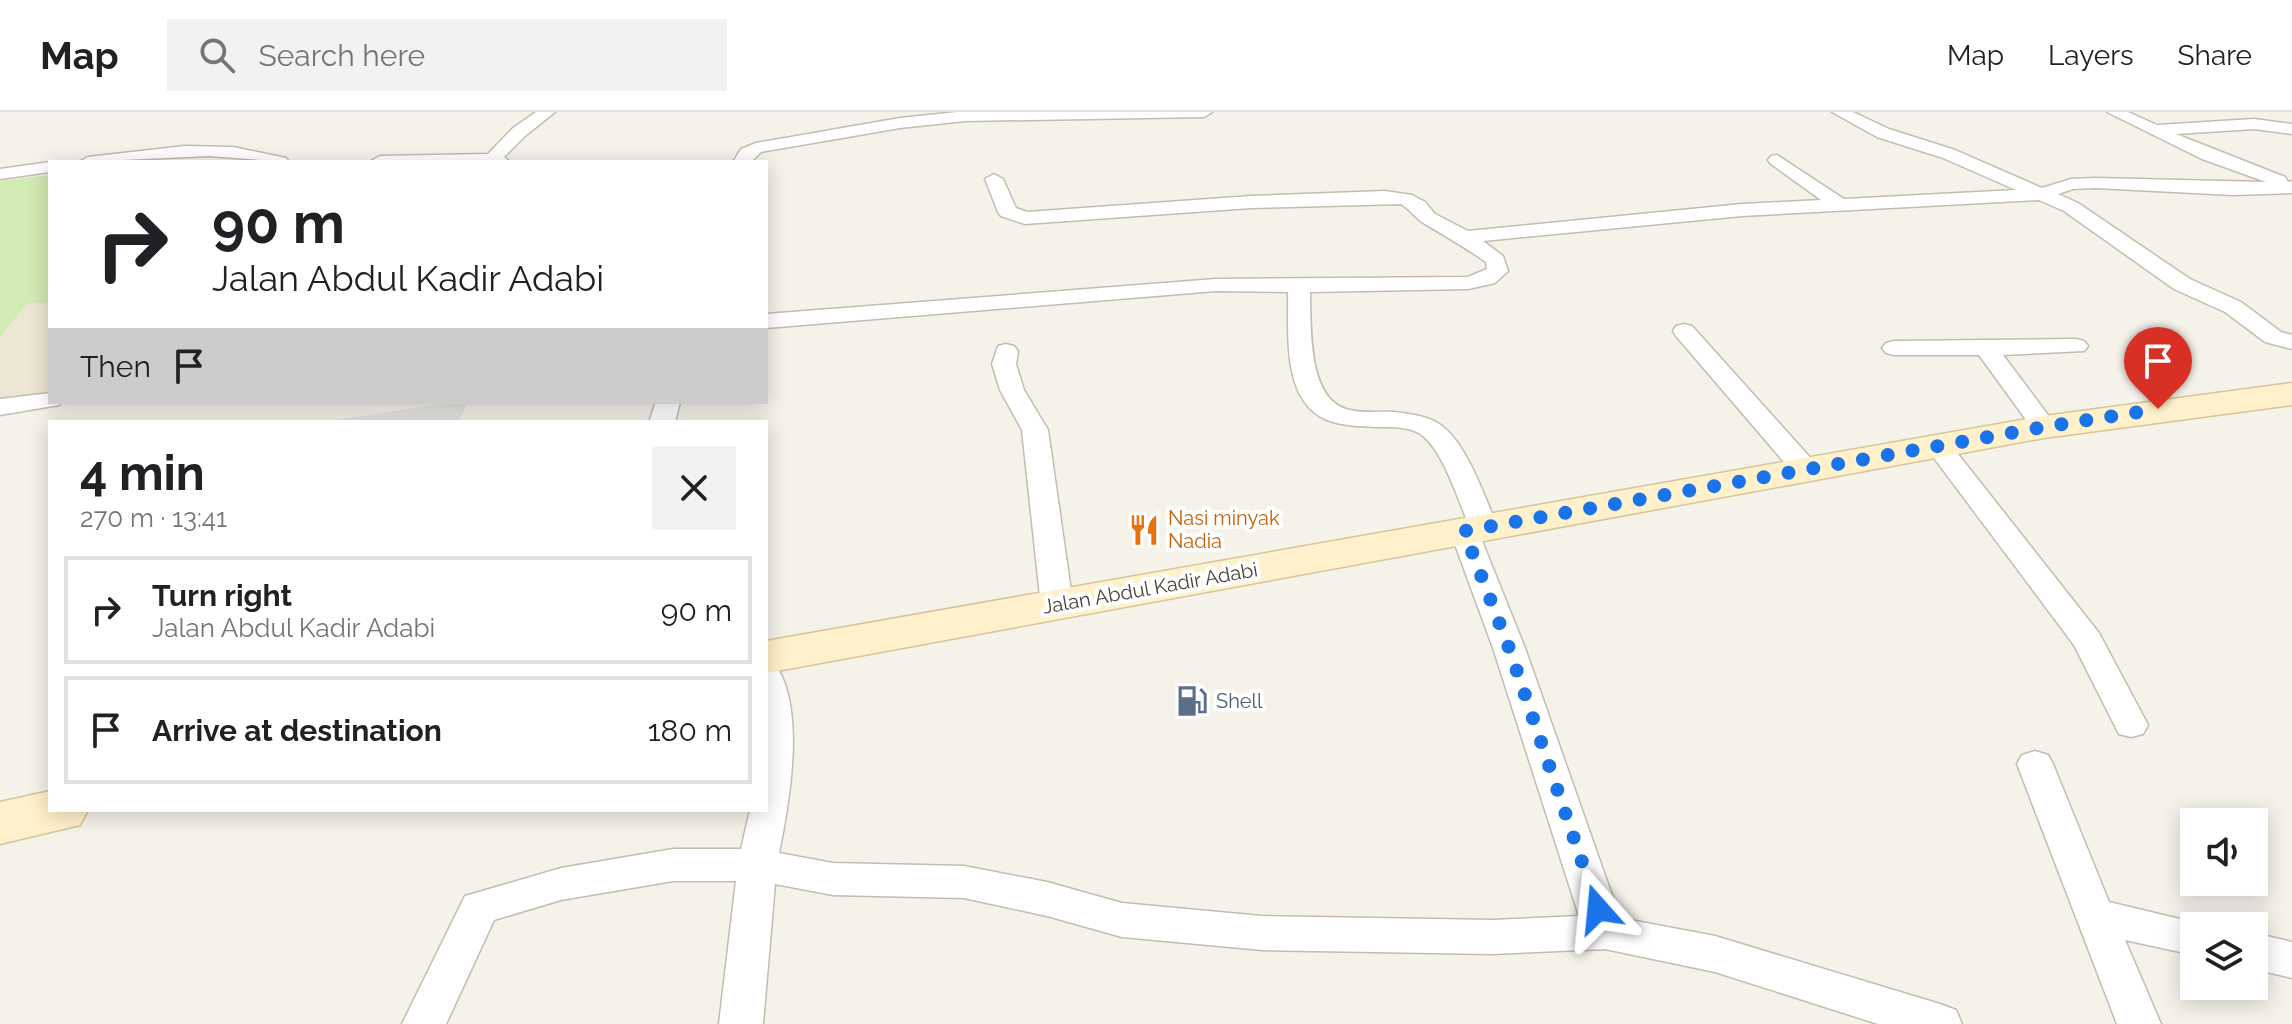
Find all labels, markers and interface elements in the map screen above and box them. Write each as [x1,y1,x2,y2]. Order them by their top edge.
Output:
search box [167,19,727,91]
text: Map [40,33,119,78]
icon: search [195,33,239,77]
text: Search here [259,38,425,73]
text: Map [1947,39,2004,72]
text: Layers [2048,39,2134,72]
text: Share [2178,39,2252,72]
text: 90 m [212,190,345,256]
icon: right [80,192,184,296]
text: Jalan Abdul Kadir Adabi [212,257,604,299]
pin [2124,327,2192,409]
icon: arrive [2136,339,2180,383]
icon: arrive [167,344,211,388]
text: Then [80,349,151,384]
text: 4 min [80,445,205,501]
button: close [652,446,736,530]
text: 270 m · 13:41 [80,503,227,533]
place label: Nasi minyak Nadia [1168,506,1280,553]
restaurant icon: Nasi minyak Nadia [1127,513,1161,547]
street label: Jalan Abdul Kadir Adabi [1041,557,1259,619]
text: Turn right [152,578,292,613]
icon: right [84,588,128,632]
text: 90 m [661,593,732,628]
text: Jalan Abdul Kadir Adabi [152,613,435,643]
fuel station icon: Shell [1175,684,1209,718]
place label: Shell [1216,689,1263,713]
icon: arrive [84,708,128,752]
text: Arrive at destination [152,713,442,748]
text: 180 m [648,713,732,748]
map controls [2180,808,2268,1000]
button: sound [2180,808,2268,896]
position arrow [1556,867,1640,951]
button: layers [2180,912,2268,1000]

